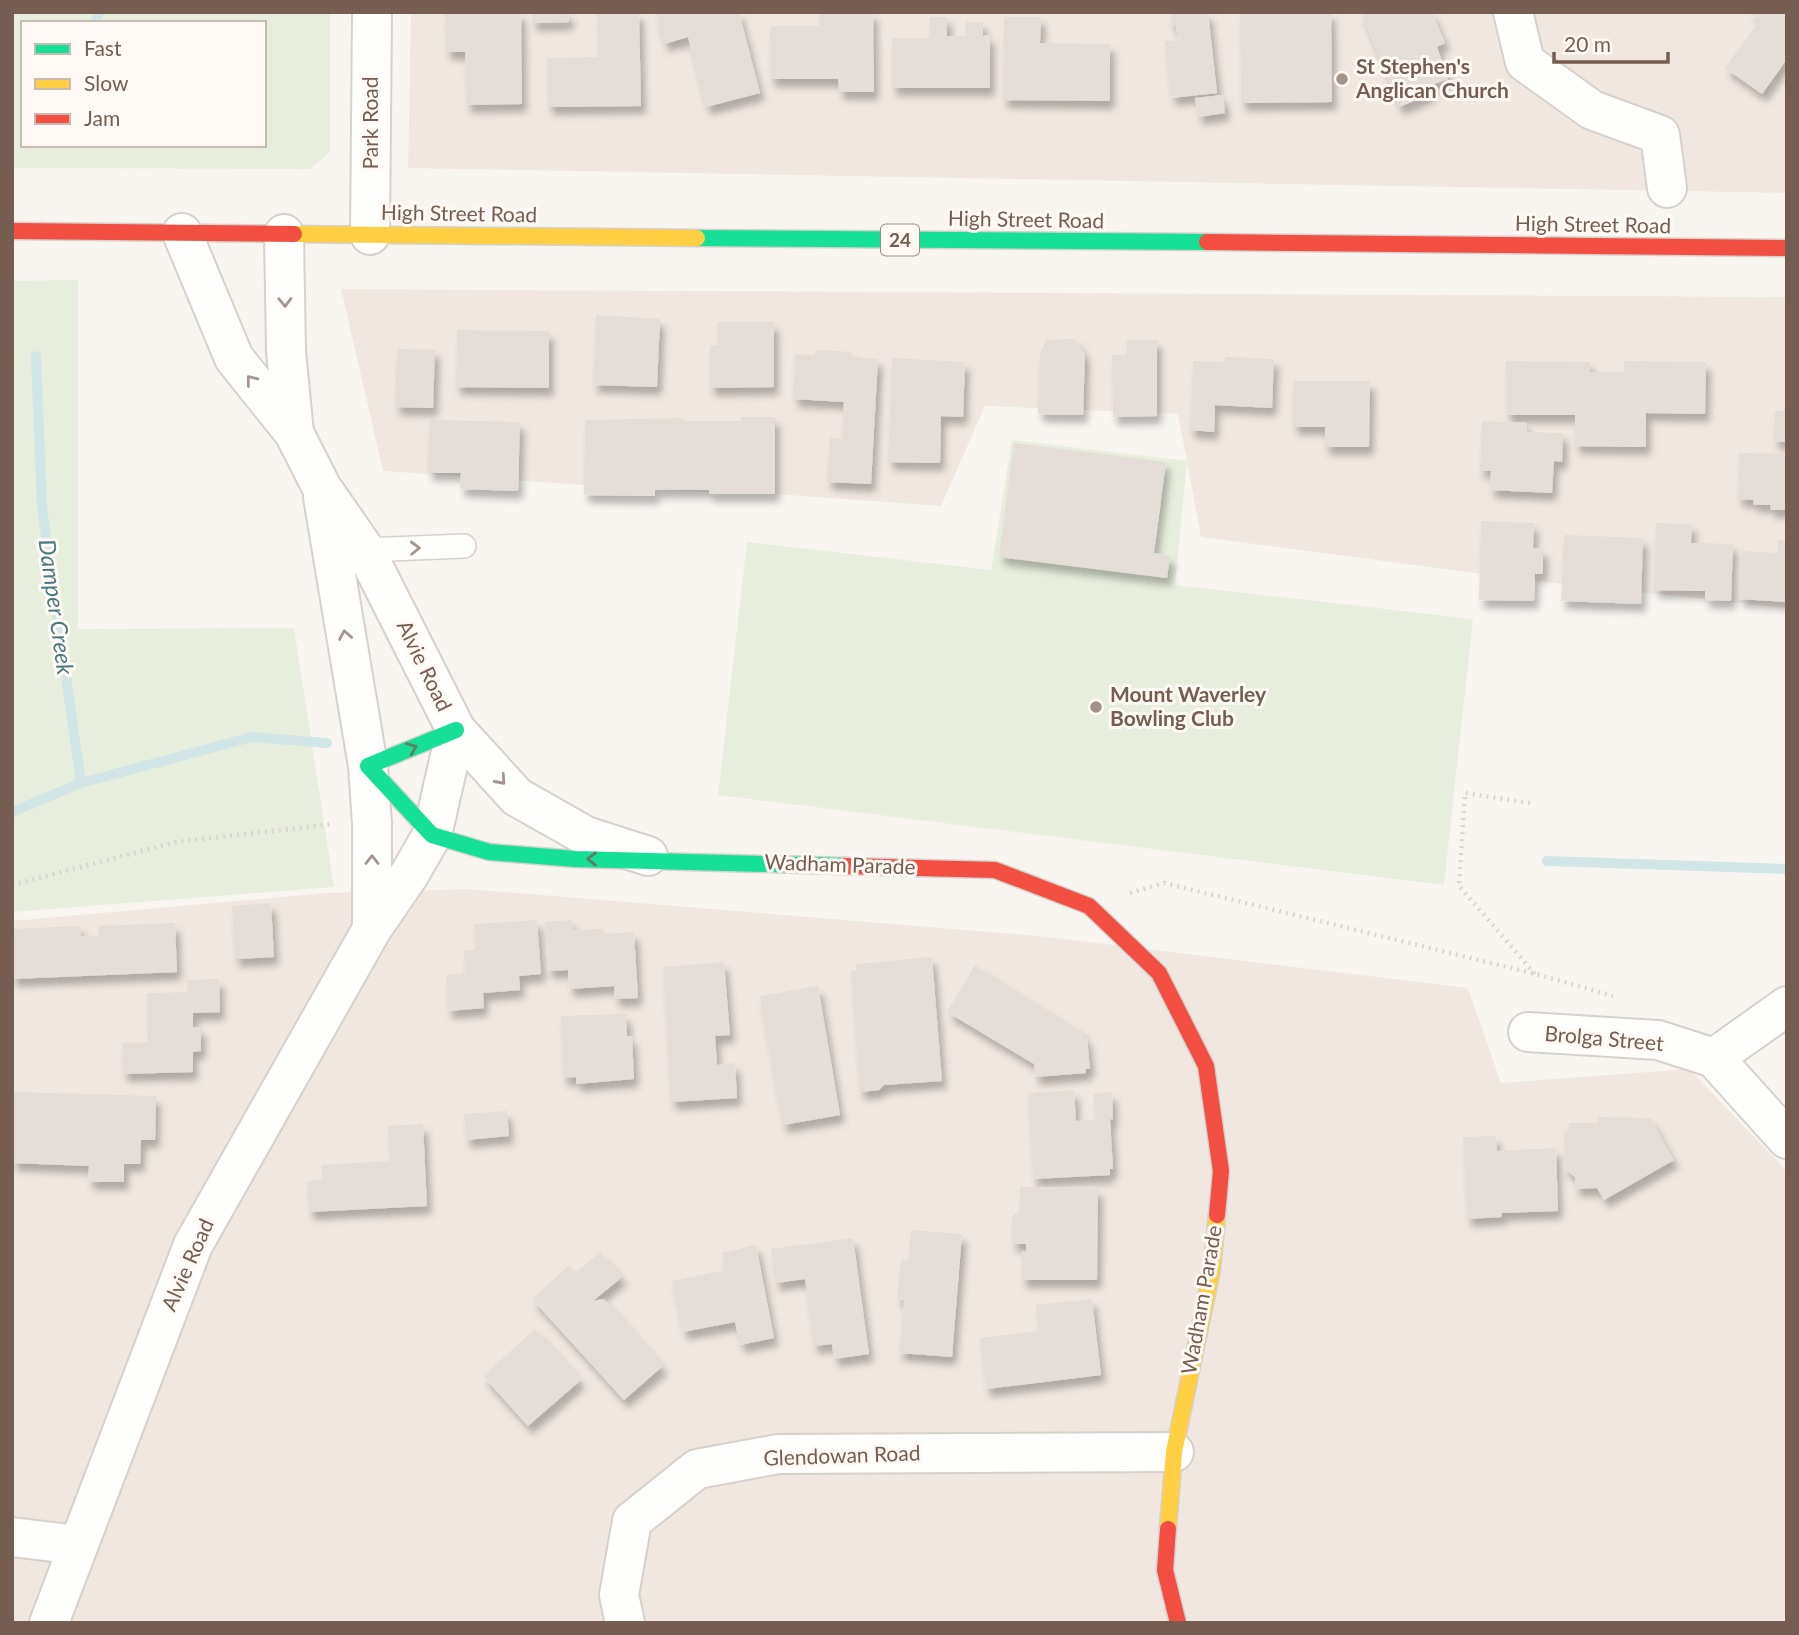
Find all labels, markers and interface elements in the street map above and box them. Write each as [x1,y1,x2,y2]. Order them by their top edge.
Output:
legend [21,21,266,147]
scale bar [1554,21,1668,65]
text: 20 m [1564,31,1611,56]
text: Fast [84,35,122,60]
place label: St Stephen's Anglican Church [1355,53,1509,102]
text: Slow [84,70,129,95]
marker: St Stephen's Anglican Church [1334,71,1350,87]
street label: Park Road [357,77,382,169]
text: Jam [84,105,120,130]
street label: High Street Road [381,199,537,226]
street label: High Street Road [948,205,1104,232]
street label: High Street Road [1515,210,1671,237]
road number: 24 [881,224,919,256]
one-way arrow [277,297,293,308]
one-way arrow [247,375,259,388]
water label: Damper Creek [34,537,81,677]
one-way arrow [410,541,421,556]
street label: Alvie Road [393,616,458,715]
one-way arrow [338,629,353,641]
place label: Mount Waverley Bowling Club [1110,681,1267,730]
marker: Mount Waverley Bowling Club [1088,699,1104,715]
one-way arrow [405,742,417,756]
one-way arrow [493,772,506,785]
street label: Wadham Parade [764,848,916,879]
one-way arrow [586,851,597,867]
one-way arrow [364,855,380,865]
street label: Brolga Street [1544,1020,1665,1055]
street label: Alvie Road [155,1215,218,1314]
street label: Wadham Parade [1175,1223,1226,1376]
street label: Glendowan Road [763,1439,921,1470]

